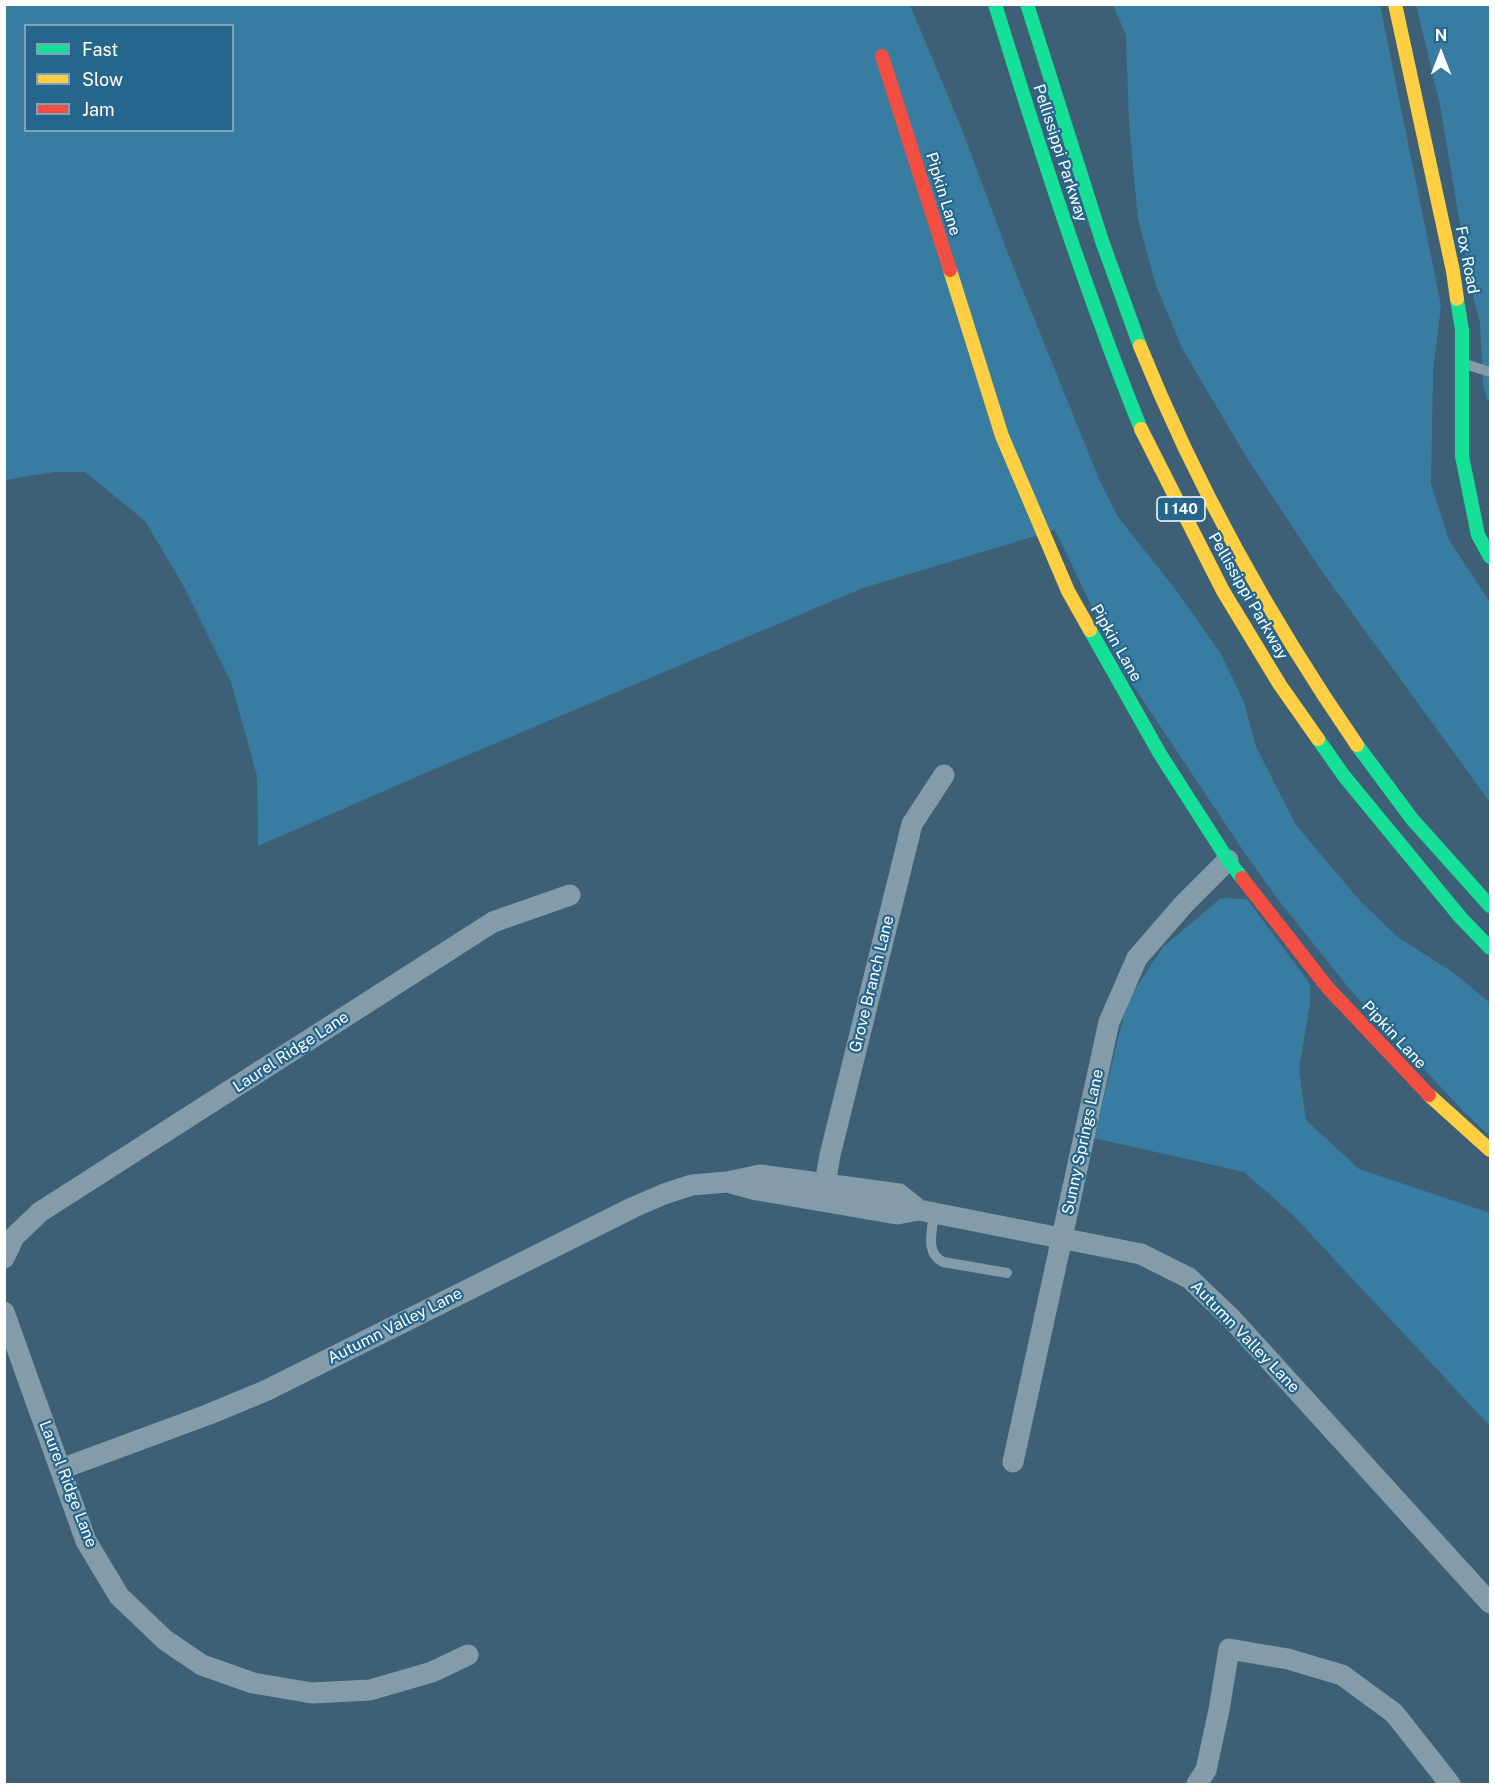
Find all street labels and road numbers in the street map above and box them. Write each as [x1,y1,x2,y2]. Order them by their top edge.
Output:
street label: Pellissippi Parkway [1029,82,1091,224]
street label: Pipkin Lane [921,150,965,238]
street label: Fox Road [1451,225,1483,295]
road number: I 140 [1157,497,1205,521]
street label: Pellissippi Parkway [1204,529,1292,663]
street label: Pipkin Lane [1086,601,1146,685]
street label: Grove Branch Lane [846,914,898,1054]
street label: Pipkin Lane [1358,997,1430,1073]
street label: Laurel Ridge Lane [230,1007,352,1097]
street label: Sunny Springs Lane [1058,1067,1108,1217]
street label: Autumn Valley Lane [1187,1277,1303,1397]
street label: Autumn Valley Lane [324,1284,466,1368]
street label: Laurel Ridge Lane [35,1418,101,1550]

